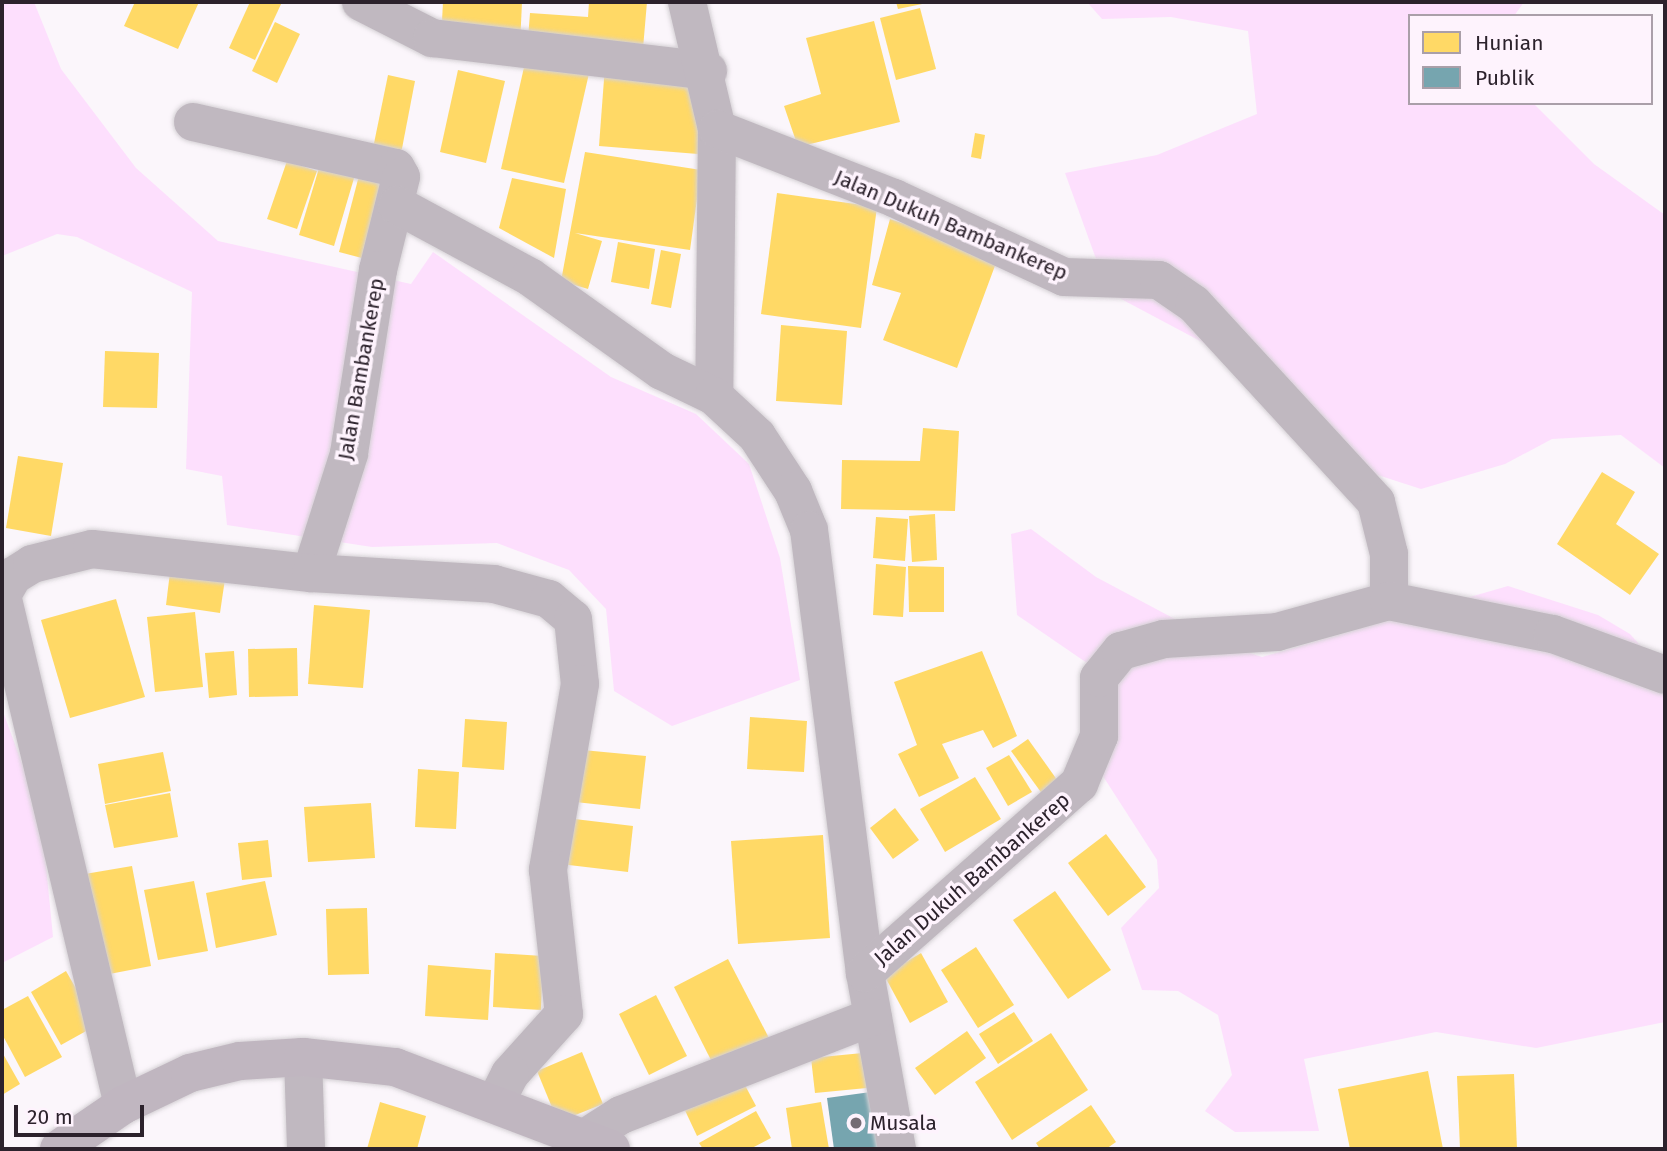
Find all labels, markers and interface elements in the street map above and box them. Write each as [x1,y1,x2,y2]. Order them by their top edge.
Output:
legend [1408,14,1653,105]
text: Hunian [1475,30,1543,56]
text: Publik [1475,65,1534,91]
street label: Jalan Dukuh Bambankerep [831,164,1071,286]
street label: Jalan Bambankerep [333,276,389,462]
street label: Jalan Dukuh Bambankerep [869,787,1075,971]
scale bar [18,1092,147,1136]
text: 20 m [27,1104,73,1130]
place label: Musala [870,1110,937,1136]
marker: Musala [848,1115,864,1131]

